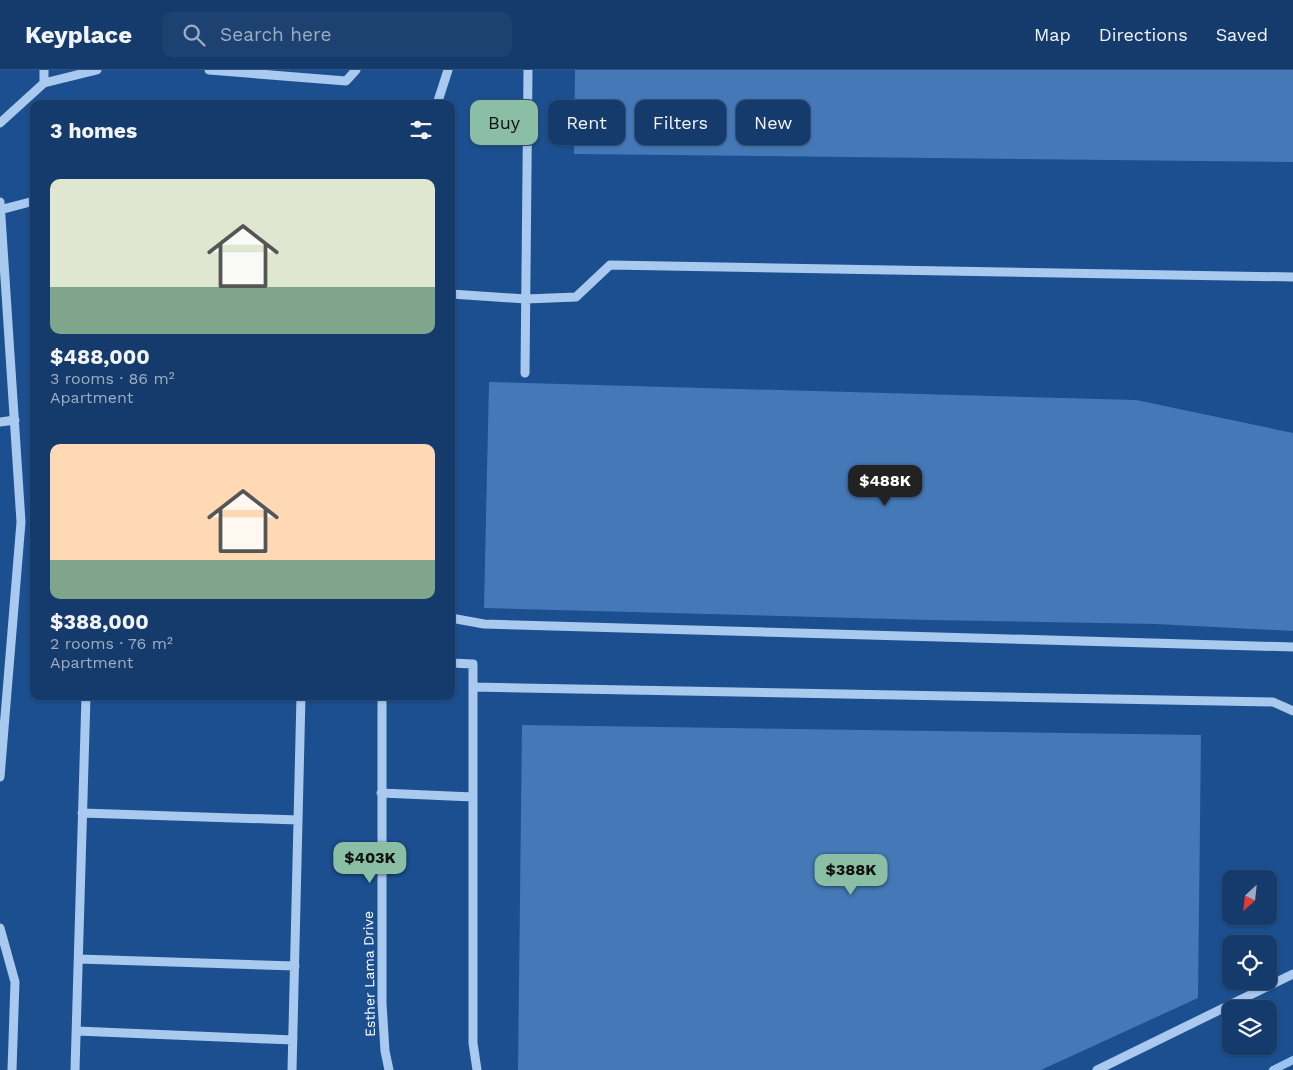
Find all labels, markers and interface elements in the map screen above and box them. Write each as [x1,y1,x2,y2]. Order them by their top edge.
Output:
search box [162,12,512,57]
text: Keyplace [25,21,132,49]
icon: search [180,21,208,49]
text: Search here [220,23,331,46]
text: Map [1034,24,1071,45]
text: Directions [1099,24,1188,45]
text: Saved [1216,24,1268,45]
chip: Buy [470,100,538,145]
chip: Rent [548,100,625,145]
chip: Filters [635,100,726,145]
chip: New [736,100,810,145]
icon: filters [407,116,435,144]
text: 3 homes [50,118,137,143]
icon: home [198,211,288,301]
text: $488,000 [50,344,150,369]
text: 3 rooms · 86 m² [50,369,175,388]
text: Apartment [50,388,133,407]
pin: $488K [850,464,920,507]
text: $488K [859,471,911,490]
icon: home [198,476,288,566]
text: $388,000 [50,609,149,634]
text: 2 rooms · 76 m² [50,634,173,653]
text: Apartment [50,653,133,672]
pin: $403K [335,842,405,884]
text: $403K [344,848,396,867]
pin: $388K [816,854,886,896]
text: $388K [826,860,876,879]
north arrow [1222,870,1278,925]
map controls [1222,870,1277,1055]
street label: Esther Lama Drive [360,911,378,1037]
button: locate [1222,935,1277,990]
button: layers [1222,1000,1277,1055]

